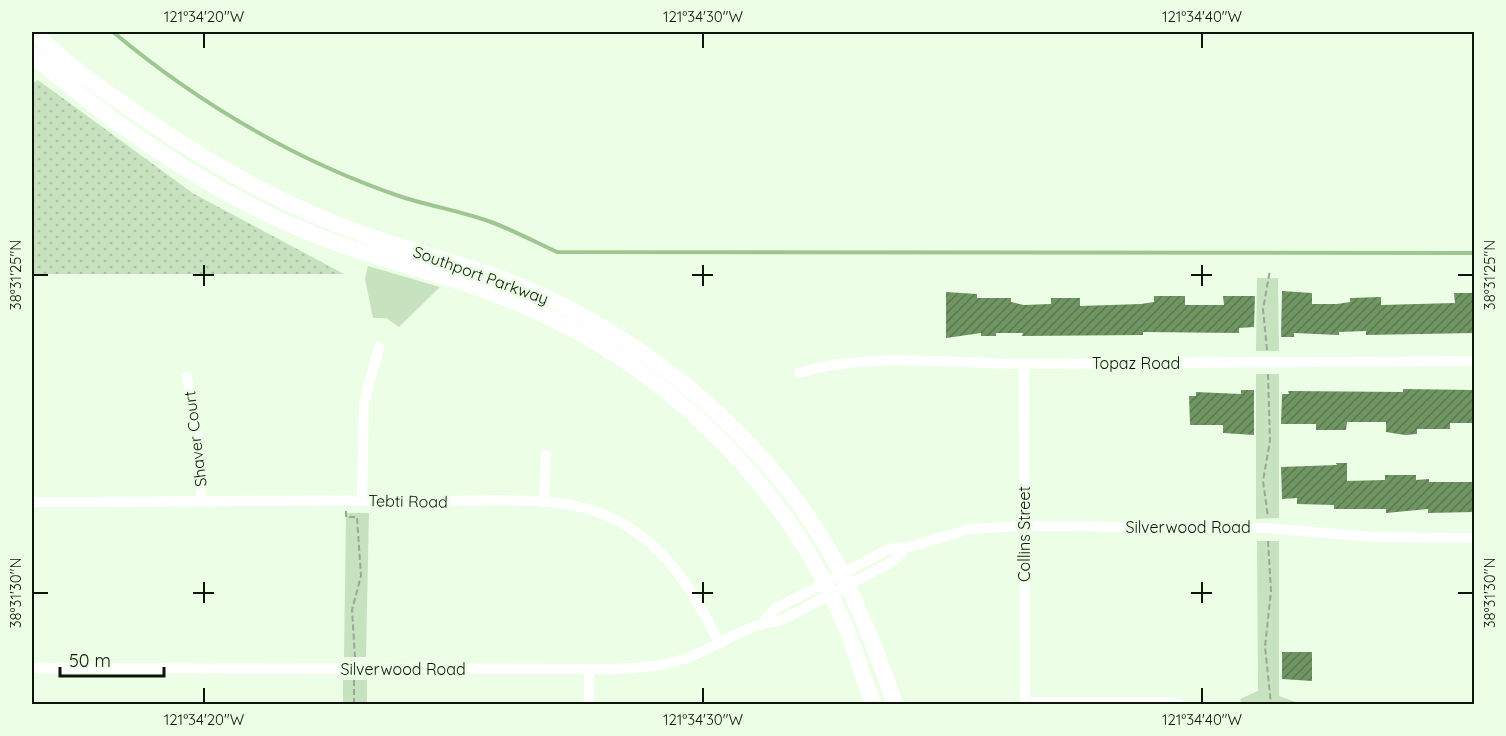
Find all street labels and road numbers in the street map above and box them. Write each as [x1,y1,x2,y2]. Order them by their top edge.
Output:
street label: Southport Parkway [411,241,551,309]
street label: Topaz Road [1092,353,1180,373]
street label: Shaver Court [179,390,211,488]
street label: Collins Street [1014,486,1034,582]
street label: Tebti Road [368,490,448,512]
street label: Silverwood Road [1125,517,1251,537]
street label: Silverwood Road [340,659,466,679]

